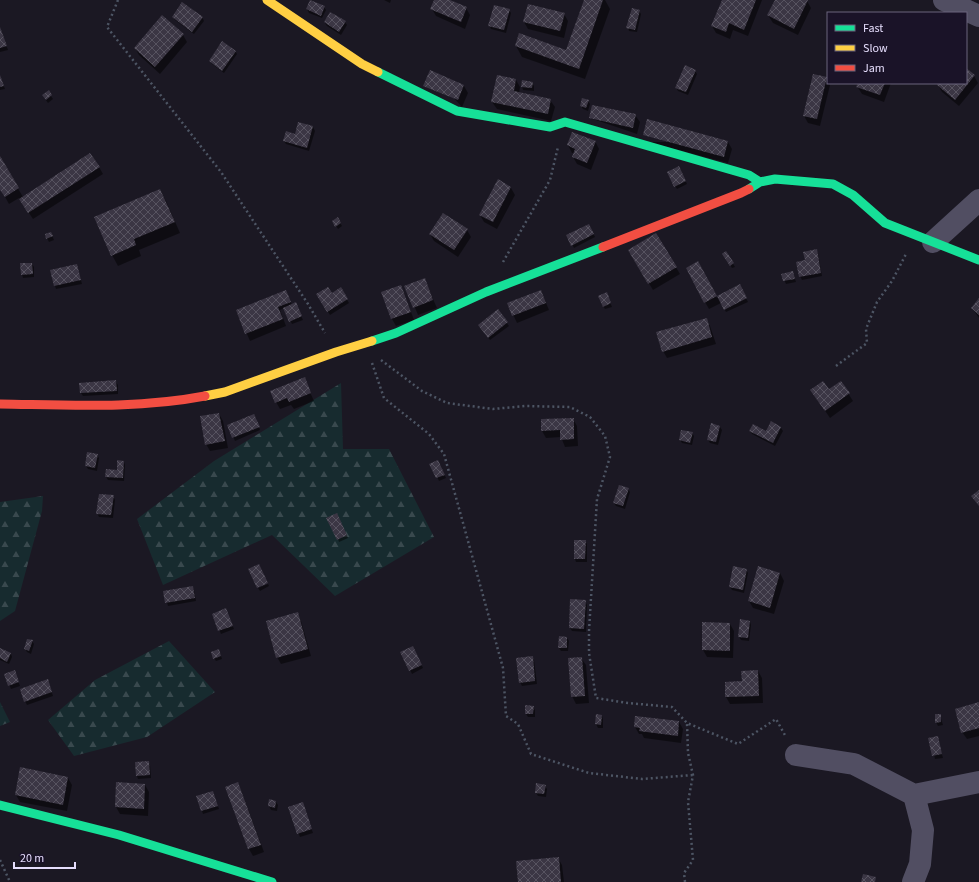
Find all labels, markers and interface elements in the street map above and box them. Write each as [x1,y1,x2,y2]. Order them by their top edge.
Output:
legend [827,12,967,84]
text: Fast [863,20,883,37]
text: Slow [863,40,888,57]
text: Jam [863,60,885,77]
scale bar [14,844,75,870]
text: 20 m [20,850,44,867]

